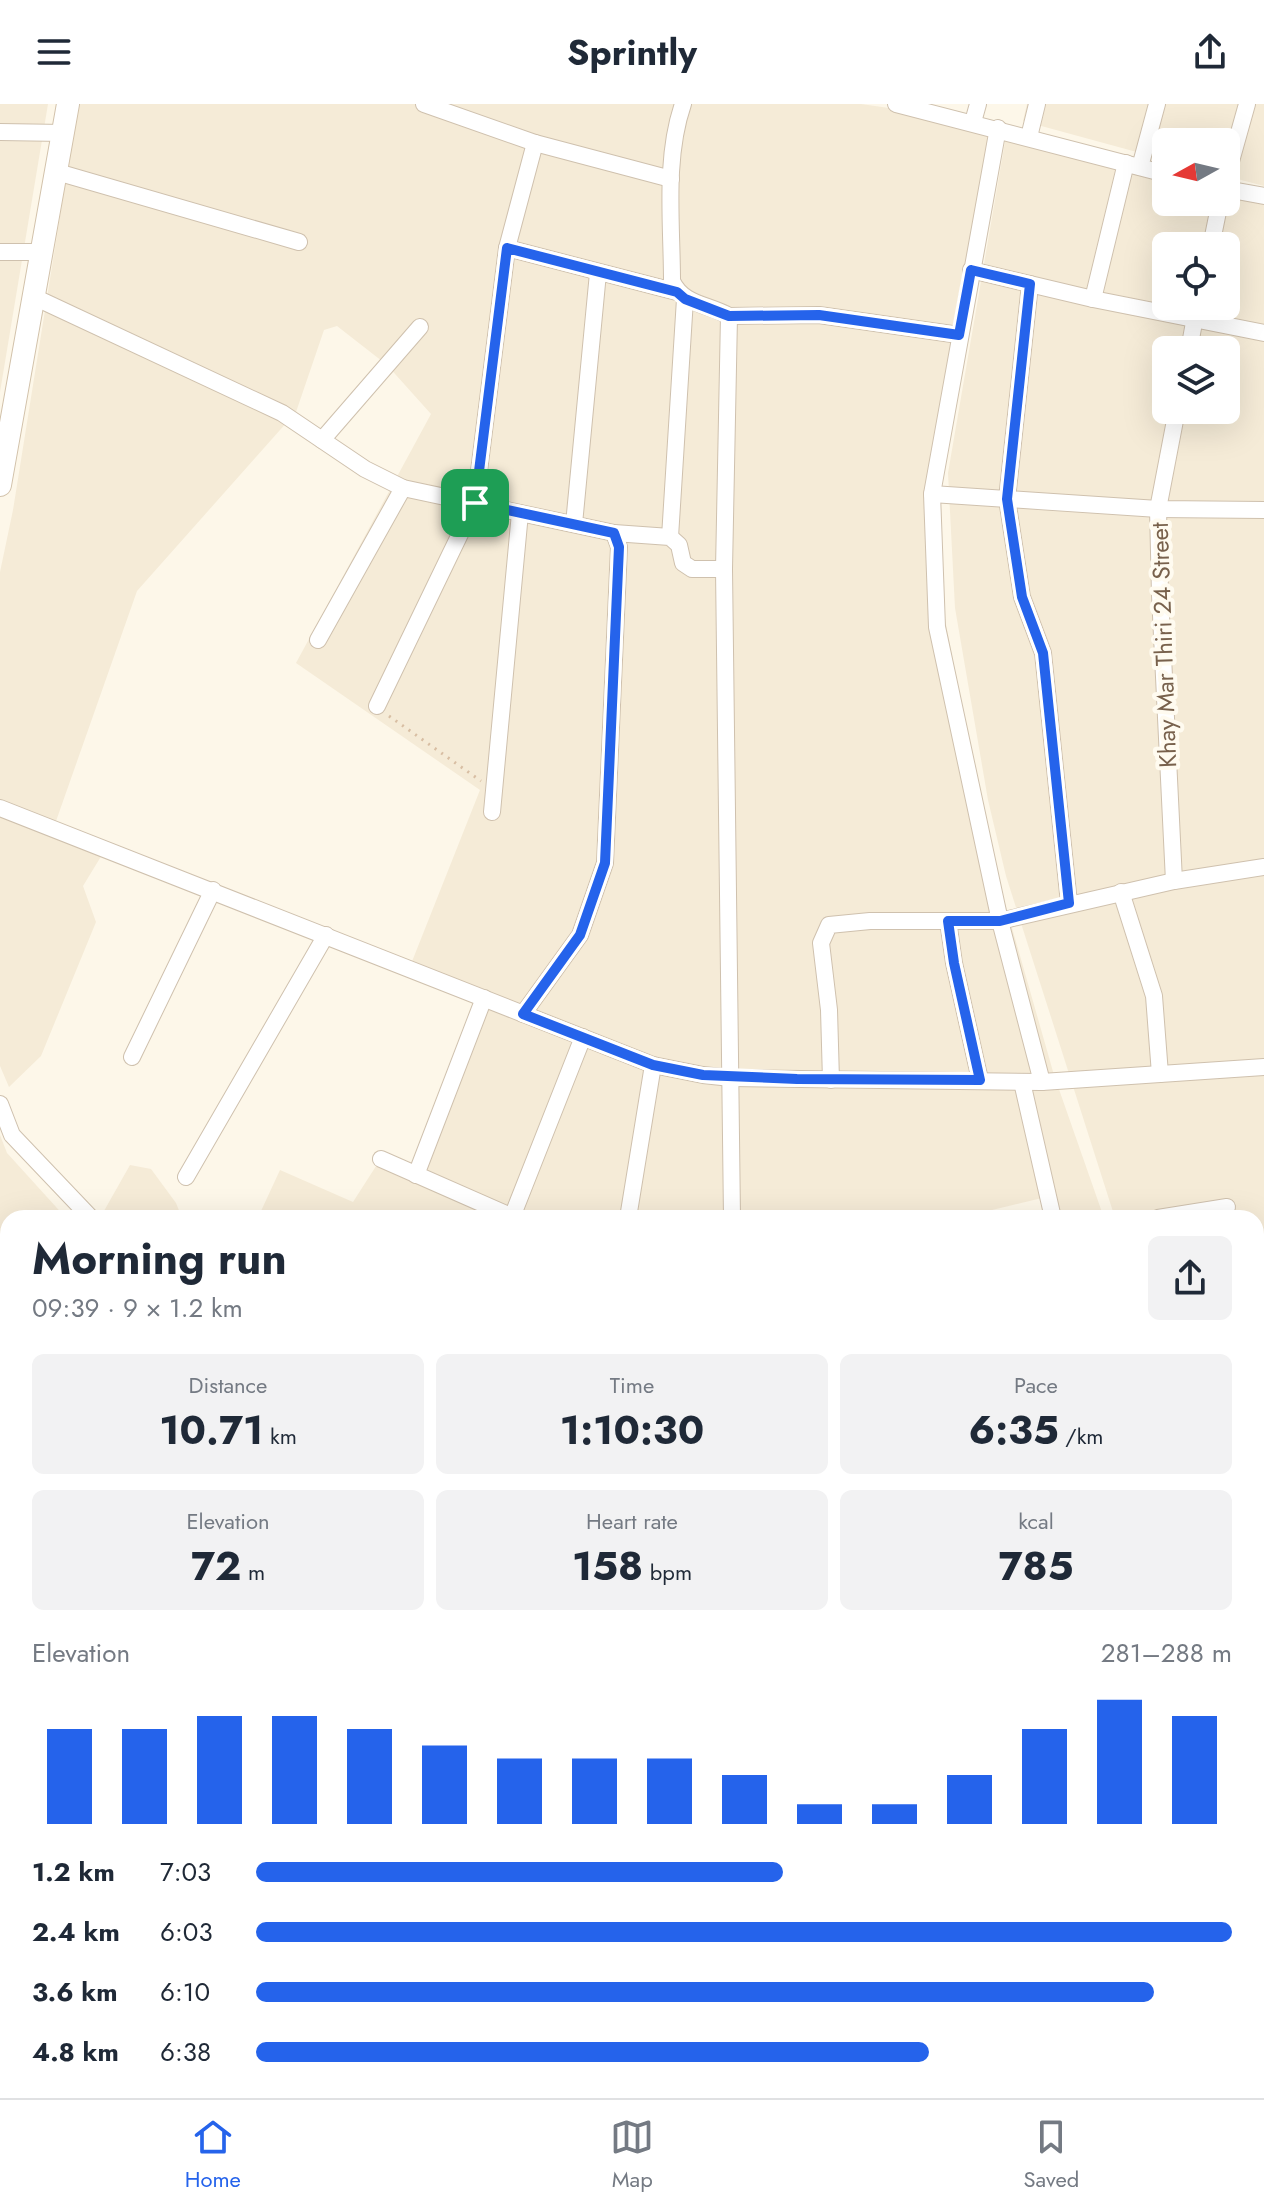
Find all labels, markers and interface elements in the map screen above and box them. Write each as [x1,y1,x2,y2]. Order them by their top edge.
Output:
text: Sprintly [567,26,697,78]
icon: menu [32,30,76,74]
icon: share [1188,30,1232,74]
north arrow [1152,128,1240,216]
map controls [1152,128,1240,424]
button: locate [1152,232,1240,320]
button: layers [1152,336,1240,424]
pin [441,469,509,537]
icon: arrive [453,481,497,525]
street label: Khay Mar Thiri 24 Street [1142,521,1185,768]
text: Morning run [32,1227,287,1291]
button: share [1148,1236,1232,1320]
text: 09:39 · 9 × 1.2 km [32,1289,243,1327]
text: Distance [189,1369,267,1401]
text: Time [610,1369,654,1401]
text: Pace [1014,1369,1058,1401]
text: 10.71 [159,1401,263,1459]
text: 1:10:30 [560,1401,704,1459]
text: 6:35 [968,1401,1059,1459]
text: km [263,1420,297,1452]
text: /km [1059,1420,1104,1452]
text: Elevation [187,1505,269,1537]
text: Heart rate [586,1505,678,1537]
text: kcal [1018,1505,1054,1537]
text: 72 [191,1537,241,1595]
text: 158 [572,1537,643,1595]
text: 785 [999,1537,1074,1595]
text: m [241,1556,265,1588]
text: bpm [643,1556,692,1588]
text: Elevation [32,1634,130,1672]
text: 281–288 m [1101,1634,1232,1672]
text: 1.2 km [32,1853,115,1891]
text: 7:03 [160,1853,211,1891]
text: 2.4 km [32,1913,120,1951]
text: 6:03 [160,1913,213,1951]
text: 3.6 km [32,1973,118,2011]
text: 6:10 [160,1973,210,2011]
text: 4.8 km [32,2033,119,2071]
text: 6:38 [160,2033,211,2071]
tab: Home [185,2115,241,2195]
tab: Map [610,2115,654,2195]
tab: Saved [1024,2115,1079,2195]

